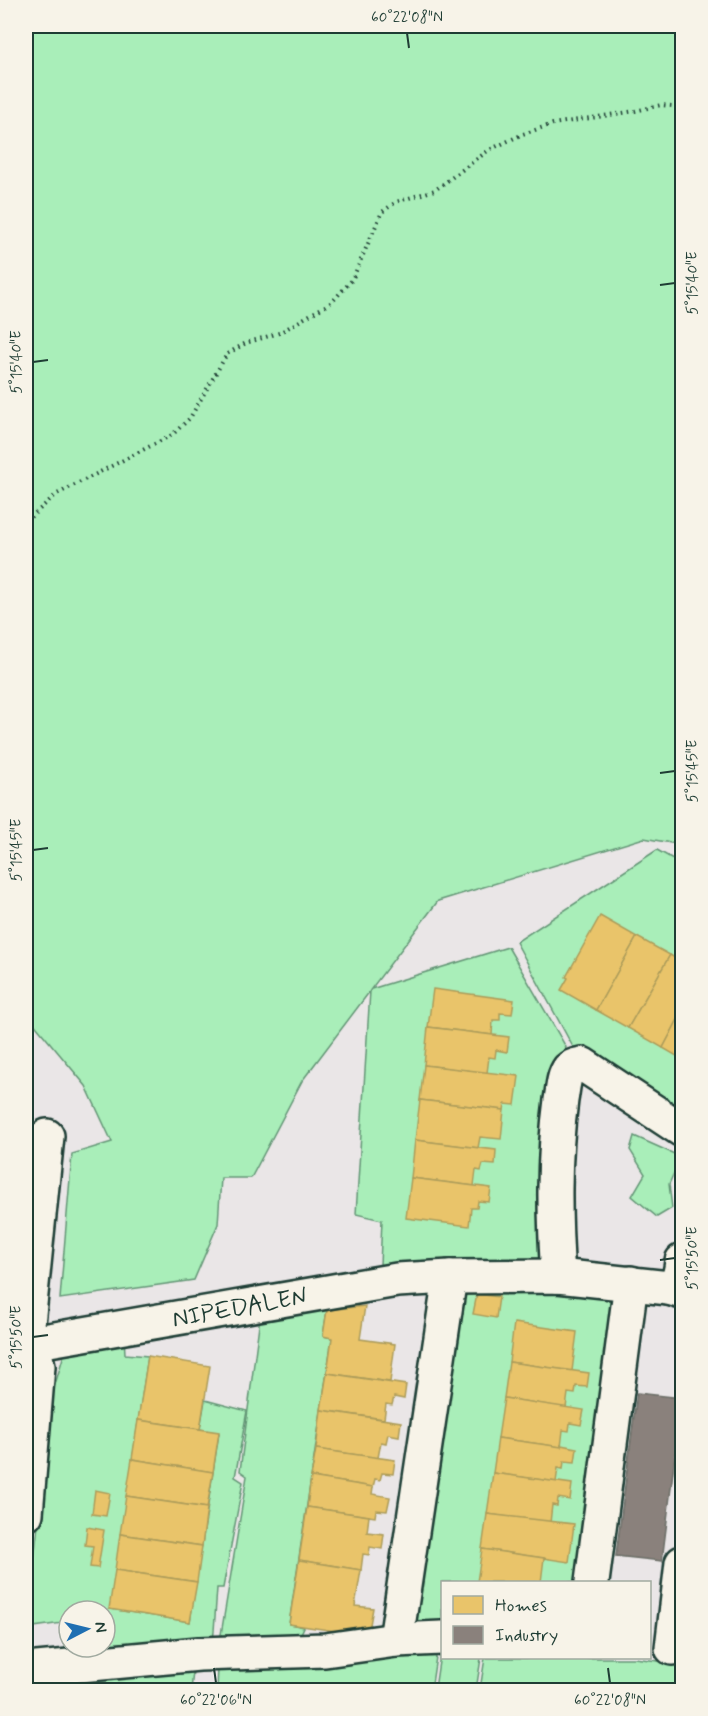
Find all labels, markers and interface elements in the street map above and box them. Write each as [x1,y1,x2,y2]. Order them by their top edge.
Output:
text: 60°22'08"N [371,8,443,28]
text: 5°15'40"E [683,251,703,315]
text: 5°15'40"E [7,330,27,394]
text: 5°15'45"E [683,739,703,802]
text: 5°15'45"E [7,818,27,881]
text: 5°15'50"E [683,1226,703,1290]
street label: NIPEDALEN [170,1281,310,1336]
text: 5°15'50"E [7,1305,27,1369]
legend [441,1581,651,1659]
text: Homes [495,1594,547,1618]
north arrow [57,1599,117,1659]
text: N [89,1621,111,1634]
text: Industry [495,1624,558,1648]
text: 60°22'06"N [180,1691,252,1711]
text: 60°22'08"N [574,1691,646,1711]

